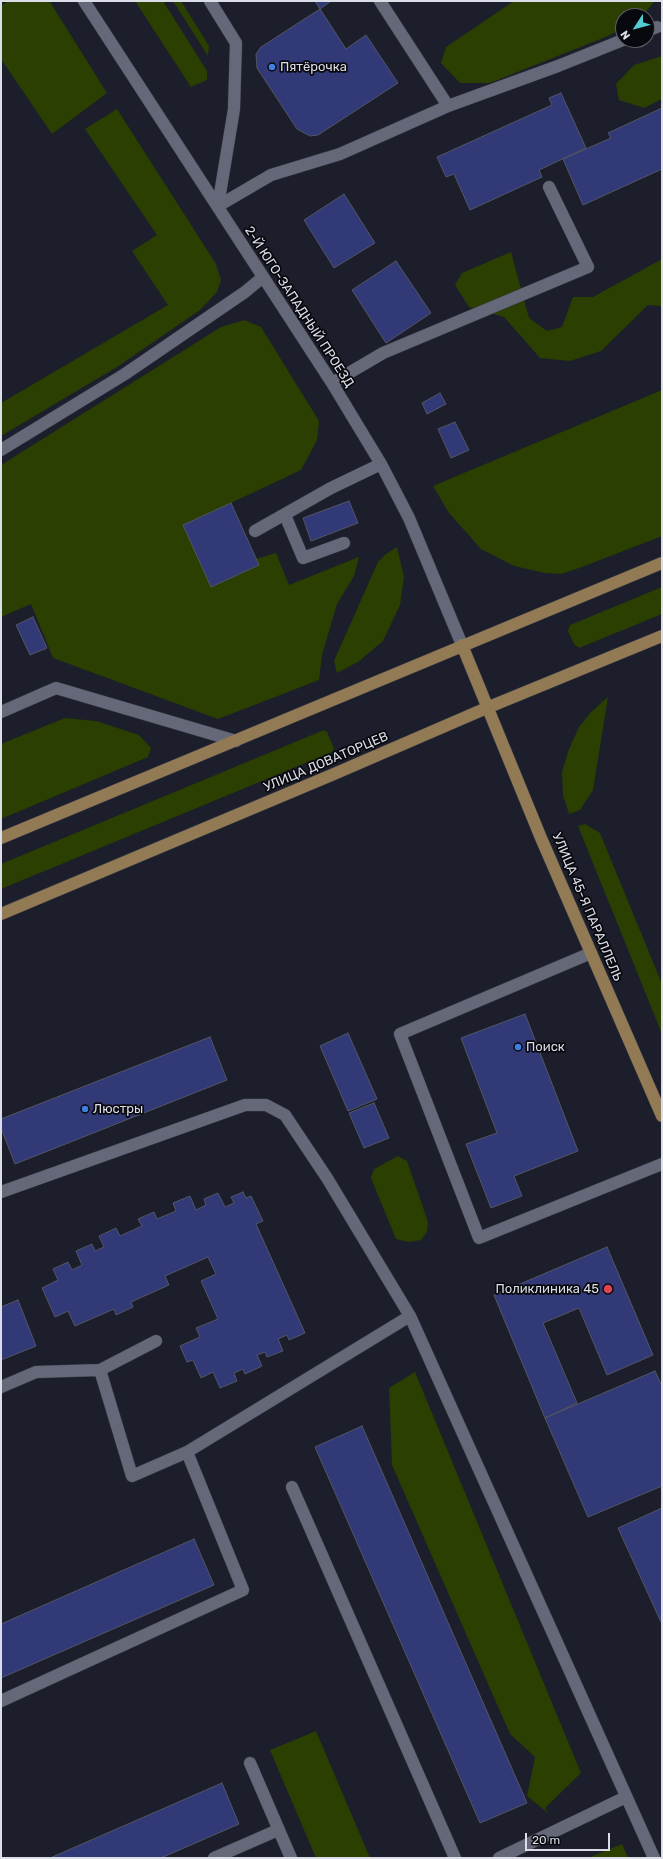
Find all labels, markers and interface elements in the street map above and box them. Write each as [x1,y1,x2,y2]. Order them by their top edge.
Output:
north arrow [615,8,655,48]
text: N [618,28,633,42]
place label: Пятёрочка [280,59,347,75]
marker: Пятёрочка [267,62,277,72]
street label: 2-Й ЮГО-ЗАПАДНЫЙ ПРОЕЗД [241,224,357,390]
street label: УЛИЦА ДОВАТОРЦЕВ [261,729,391,795]
street label: УЛИЦА 45-Я ПАРАЛЛЕЛЬ [549,830,625,984]
place label: Поиск [526,1039,565,1055]
marker: Поиск [513,1042,523,1052]
place label: Люстры [93,1101,143,1117]
marker: Люстры [80,1104,90,1114]
place label: Поликлиника 45 [496,1281,599,1297]
marker: Поликлиника 45 [602,1283,614,1295]
scale bar [527,1825,612,1851]
text: 20 m [532,1833,560,1847]

